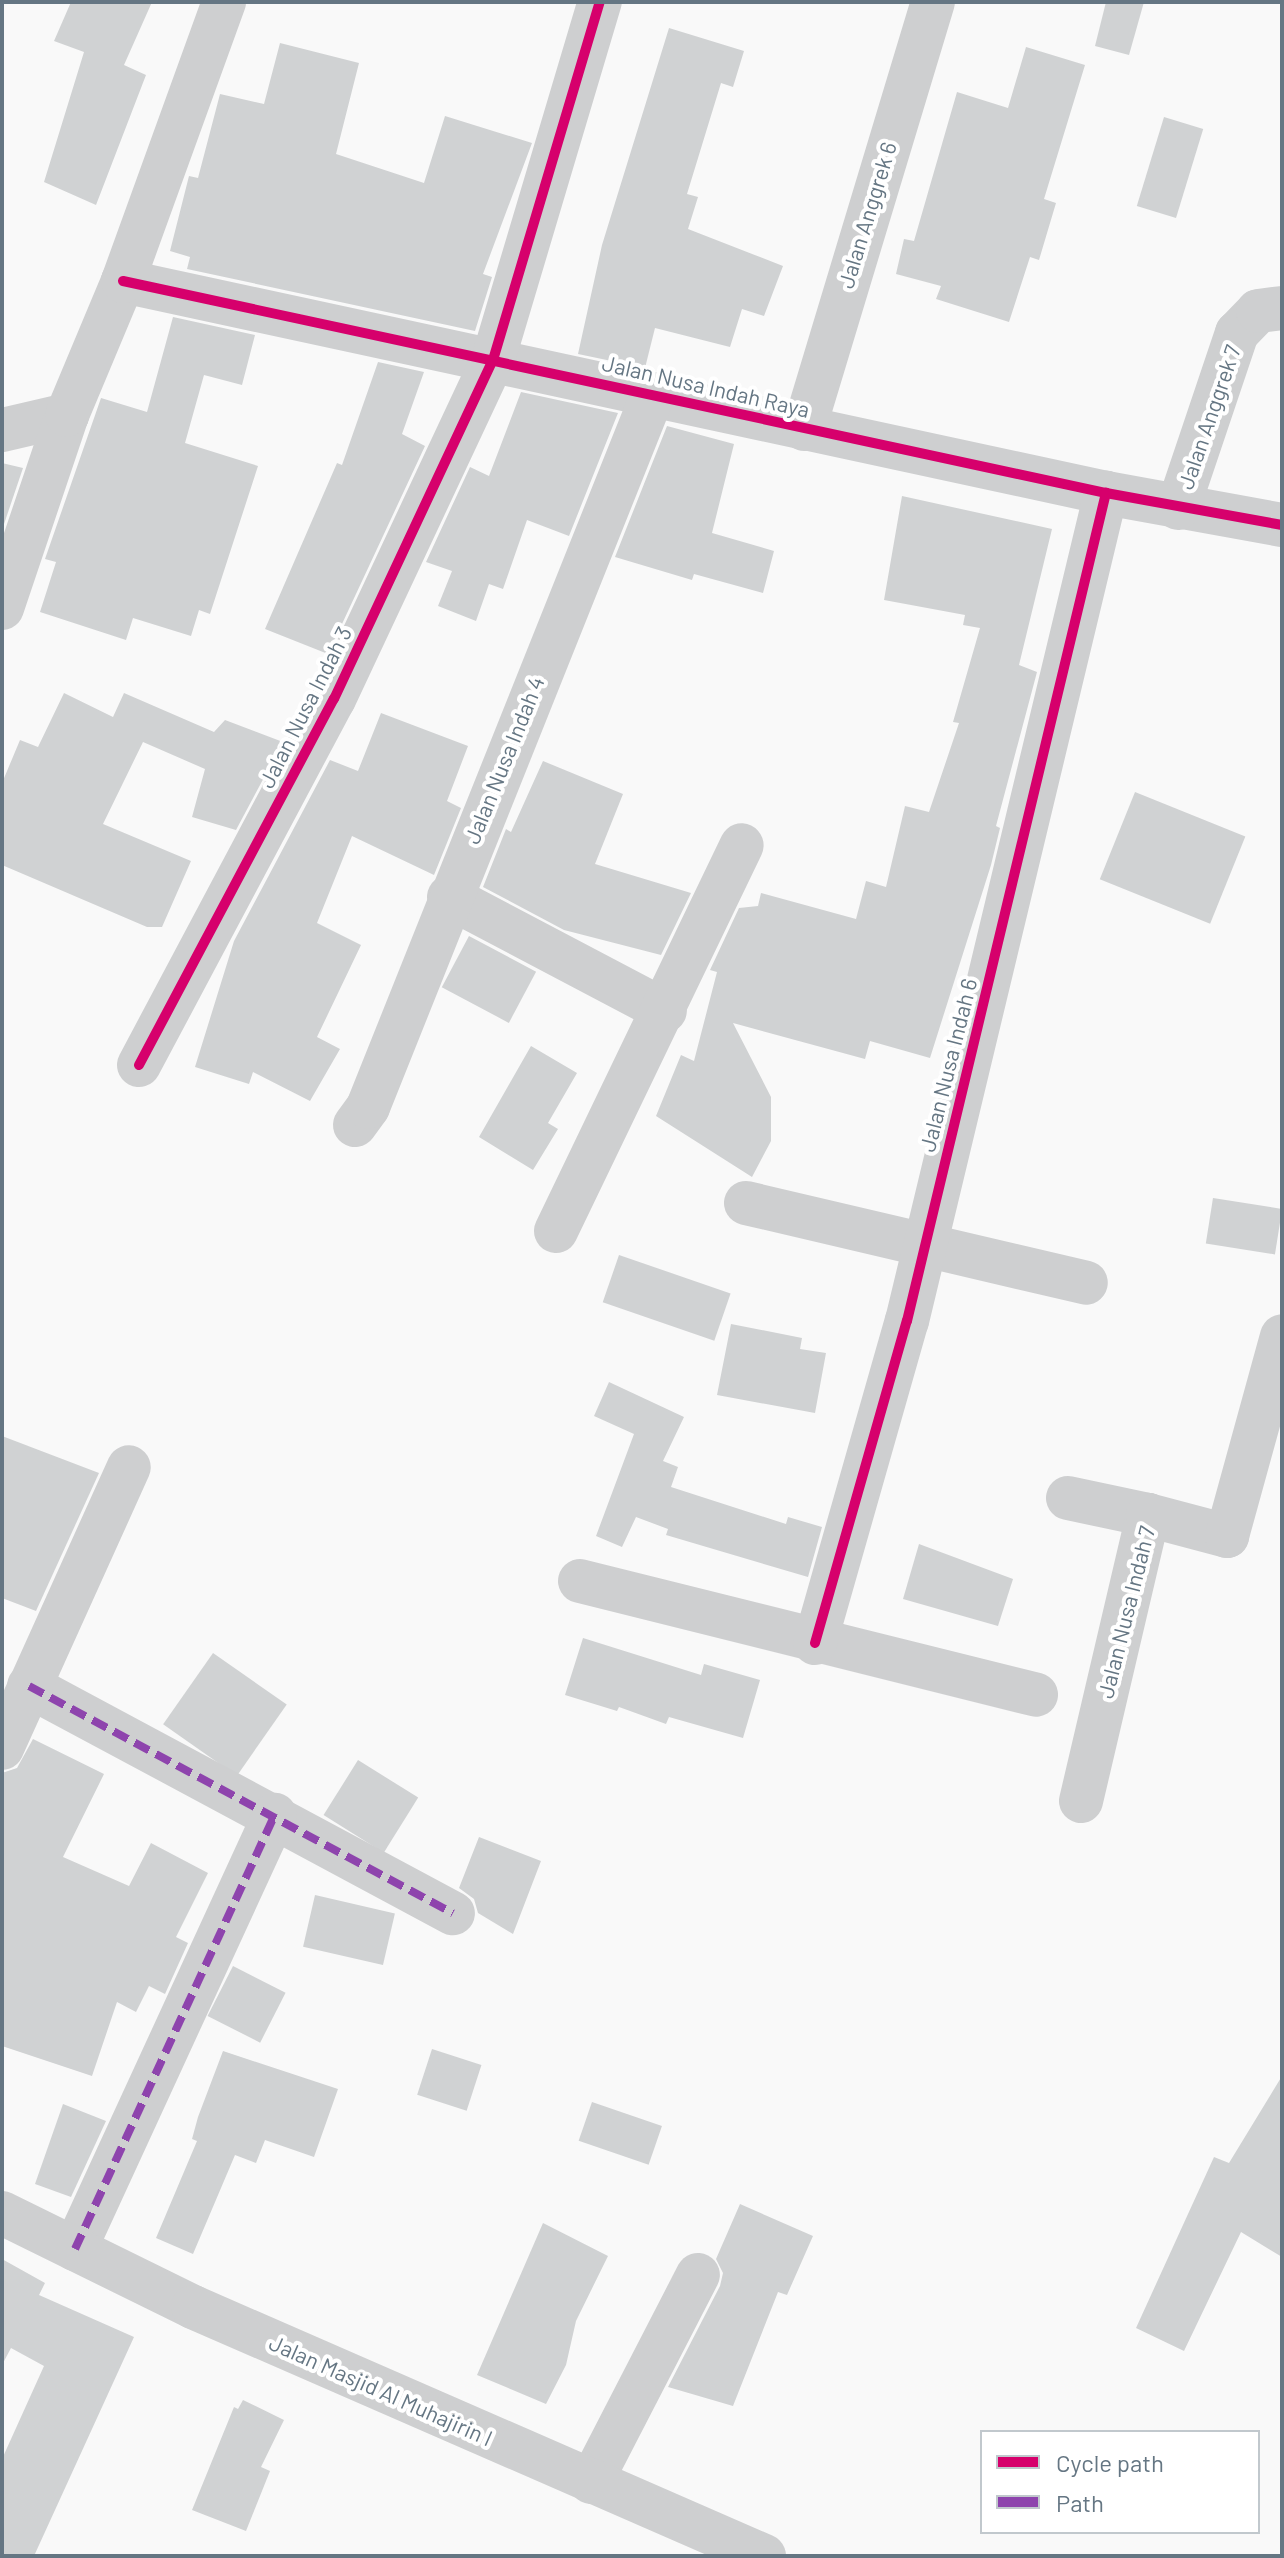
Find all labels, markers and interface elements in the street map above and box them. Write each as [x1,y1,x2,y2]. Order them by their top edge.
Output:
street label: Jalan Anggrek 6 [832,139,902,291]
street label: Jalan Anggrek 7 [1172,341,1246,493]
street label: Jalan Nusa Indah Raya [600,349,812,423]
street label: Jalan Nusa Indah 3 [253,622,357,792]
street label: Jalan Nusa Indah 4 [458,672,550,848]
street label: Jalan Nusa Indah 6 [914,976,982,1154]
street label: Jalan Nusa Indah 7 [1092,1523,1160,1701]
street label: Jalan Masjid Al Muhajirin I [265,2329,497,2451]
legend [980,2430,1260,2534]
text: Cycle path [1056,2448,1164,2477]
text: Path [1056,2488,1104,2517]

